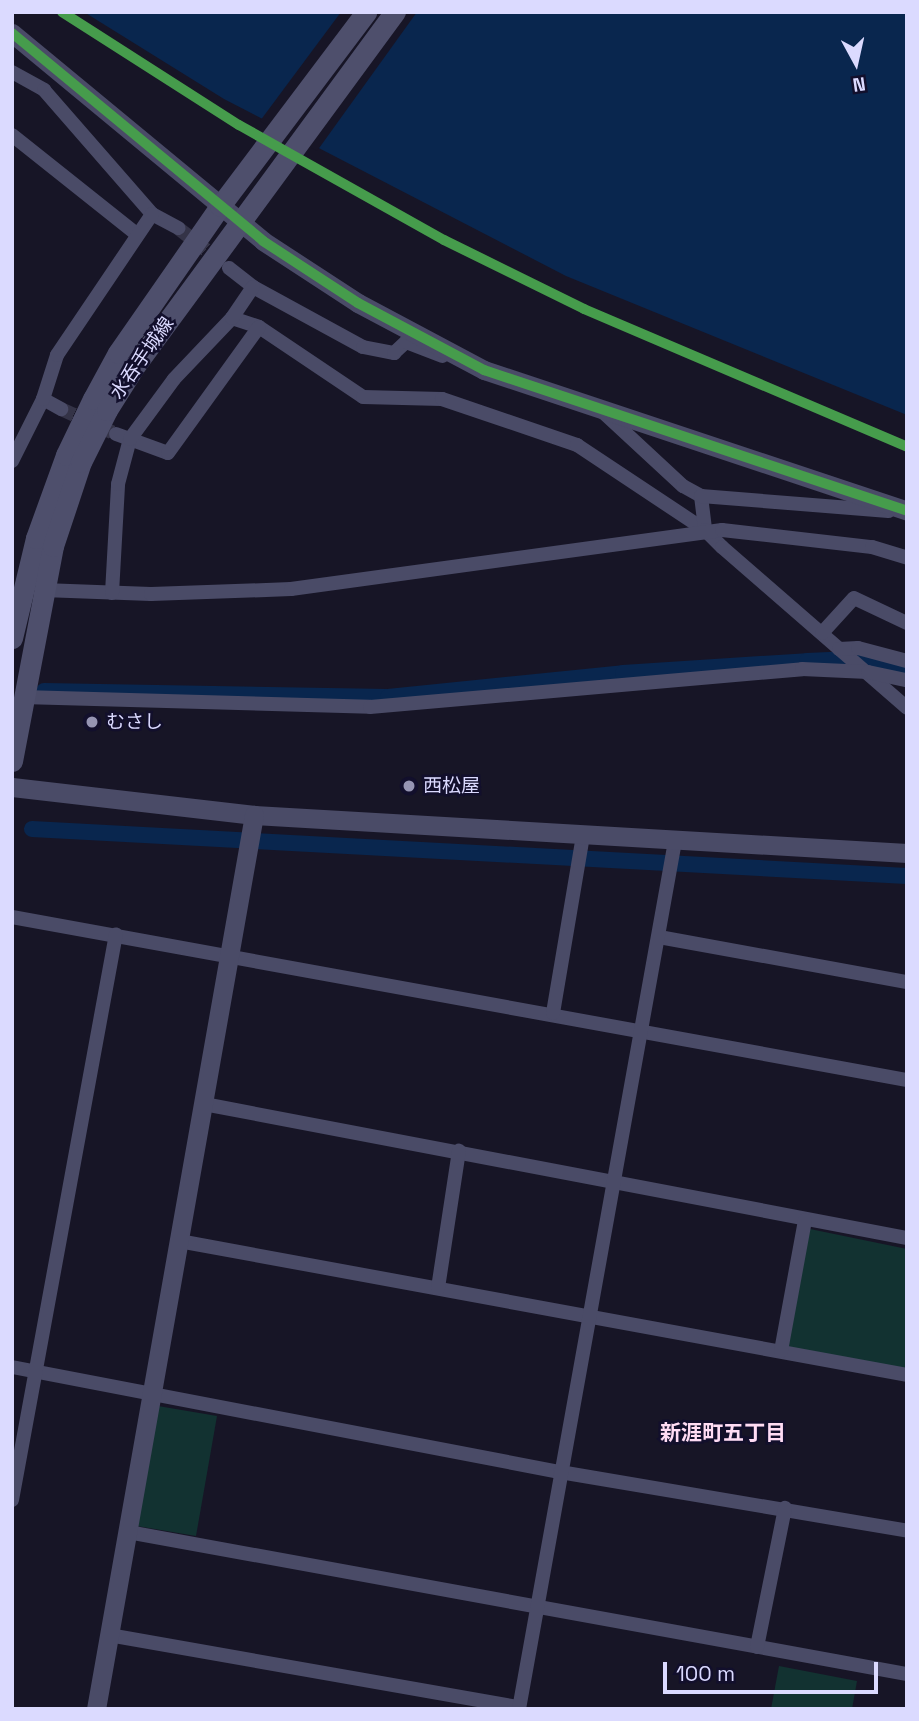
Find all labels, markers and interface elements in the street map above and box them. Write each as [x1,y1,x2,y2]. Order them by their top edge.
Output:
north arrow [821,28,891,98]
text: N [851,71,867,98]
street label: 水呑手城線 [105,313,179,403]
place label: むさし [106,711,163,733]
marker: むさし [84,714,100,730]
place label: 西松屋 [423,775,480,797]
marker: 西松屋 [401,778,417,794]
district label: 新涯町五丁目 [660,1420,786,1446]
scale bar [667,1648,882,1692]
text: 100 m [676,1660,735,1687]

